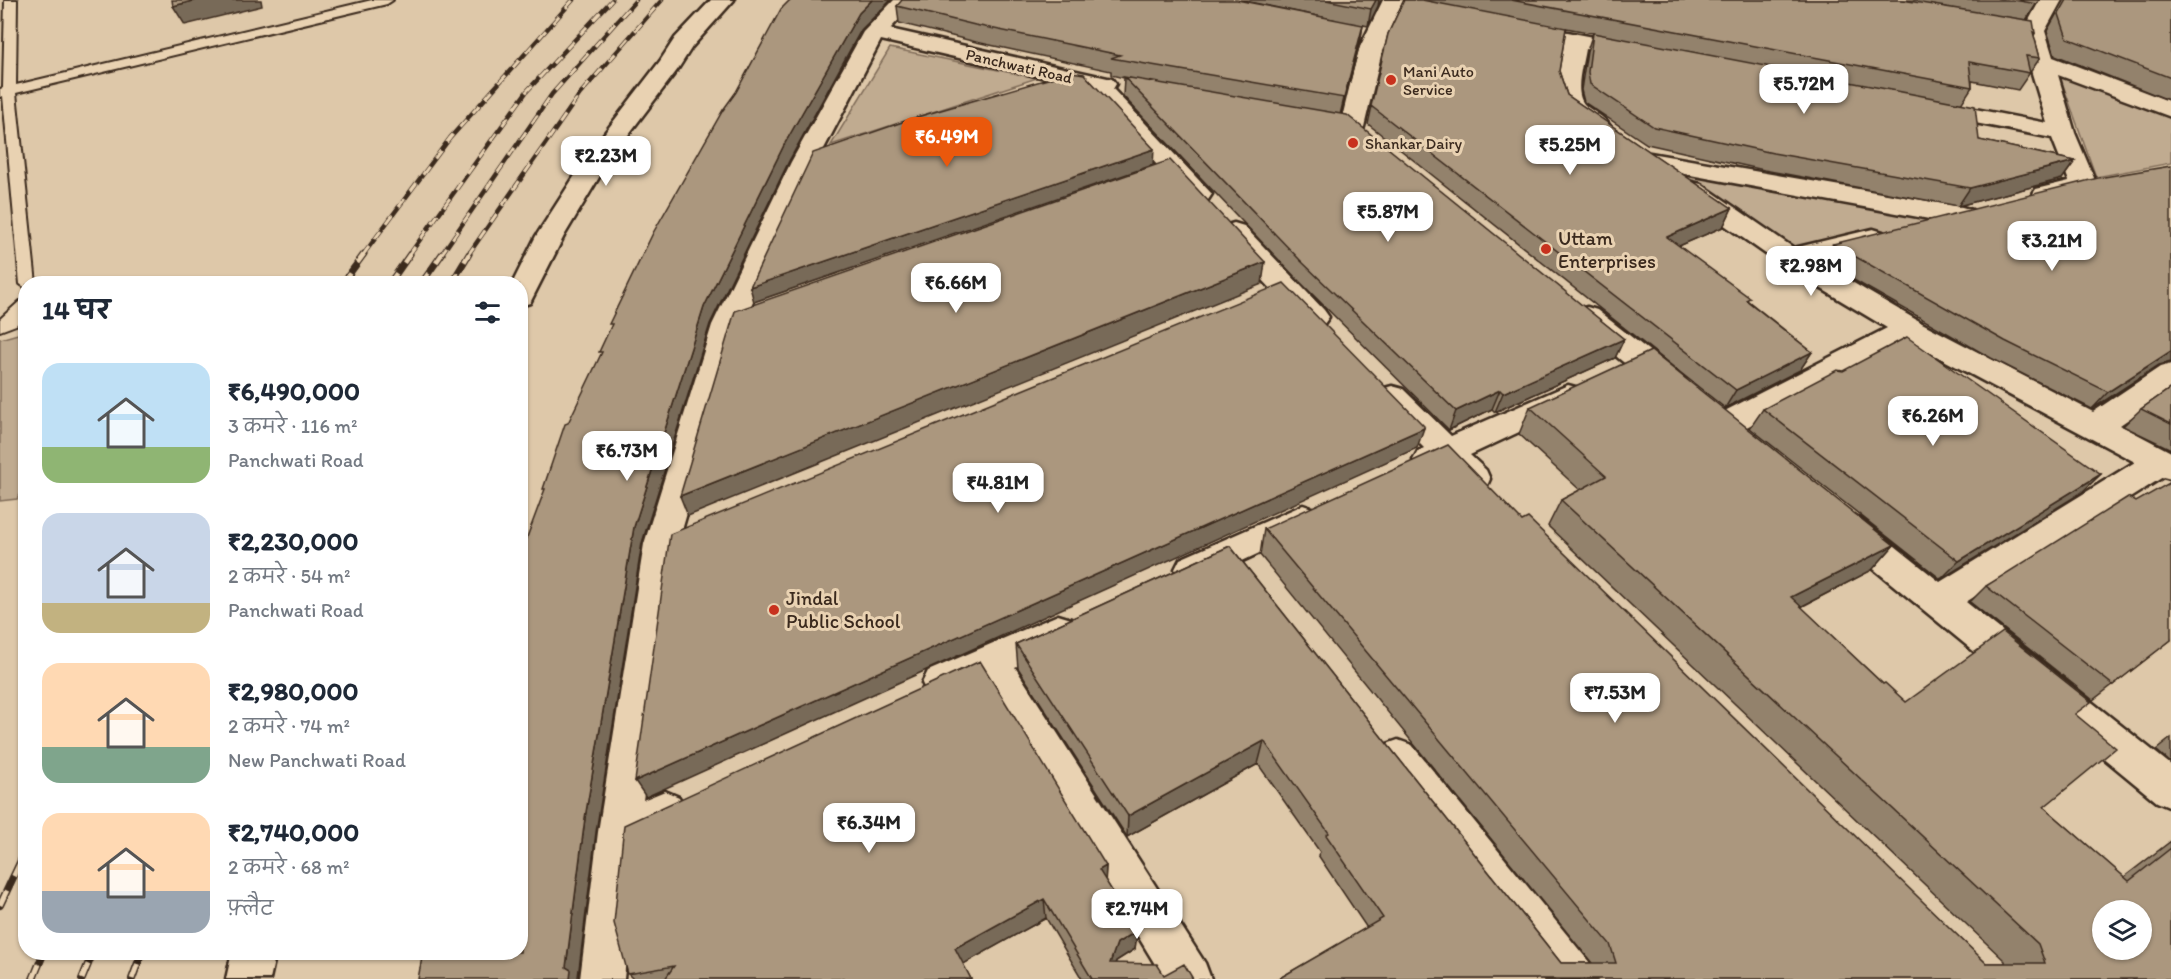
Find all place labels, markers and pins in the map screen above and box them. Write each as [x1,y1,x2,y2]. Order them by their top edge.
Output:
place label: Mani Auto Service [1403,62,1474,99]
pin: ₹5.72M [1755,64,1853,115]
marker: Mani Auto Service [1384,73,1398,87]
pin: ₹6.49M [898,117,996,168]
pin: ₹5.25M [1521,125,1619,176]
place label: Shankar Dairy [1365,134,1463,153]
pin: ₹2.23M [557,136,655,187]
marker: Shankar Dairy [1346,136,1360,150]
pin: ₹5.87M [1339,192,1437,243]
pin: ₹3.21M [2003,221,2101,272]
place label: Uttam Enterprises [1558,226,1656,273]
marker: Uttam Enterprises [1539,242,1553,256]
pin: ₹2.98M [1762,246,1860,297]
pin: ₹6.66M [907,263,1005,314]
pin: ₹6.26M [1884,396,1982,447]
pin: ₹6.73M [578,431,676,482]
pin: ₹4.81M [949,463,1047,514]
place label: Jindal Public School [786,586,901,633]
marker: Jindal Public School [767,603,781,617]
pin: ₹7.53M [1566,673,1664,724]
pin: ₹6.34M [820,803,918,854]
pin: ₹2.74M [1088,889,1186,940]

